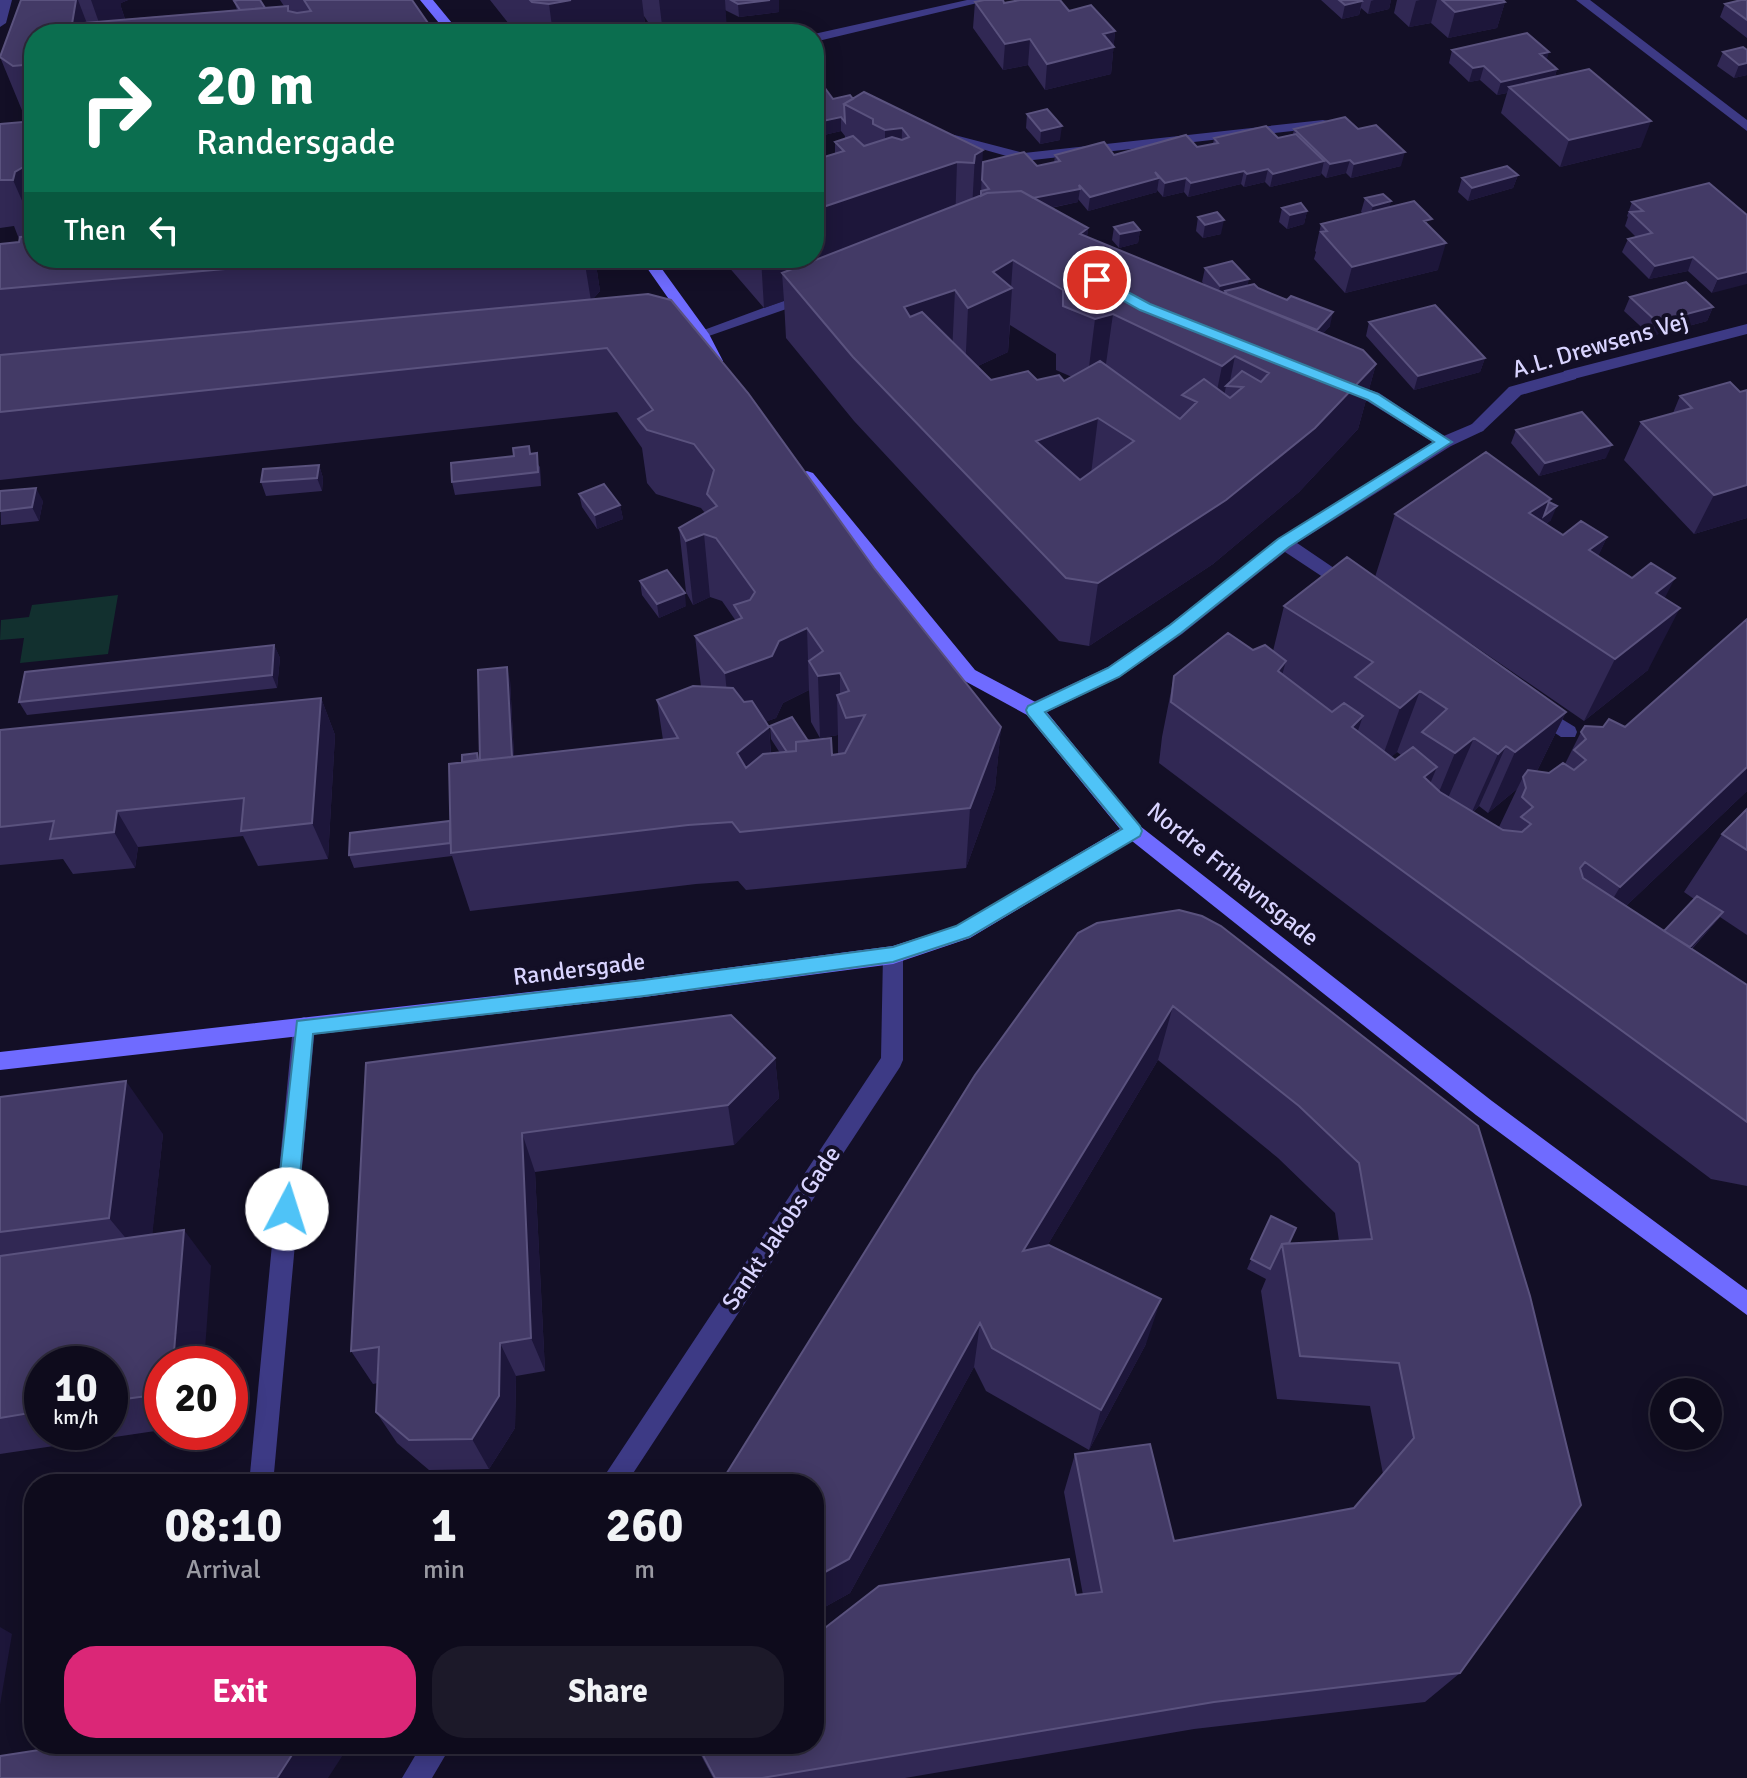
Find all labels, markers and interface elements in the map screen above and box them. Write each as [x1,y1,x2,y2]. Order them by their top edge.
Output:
text: 20 m [196,51,314,120]
icon: right [64,56,168,160]
text: Randersgade [196,120,396,165]
icon: left [142,208,186,252]
text: Then [64,212,126,249]
pin [1063,246,1131,314]
icon: arrive [1075,258,1119,302]
street label: A.L. Drewsens Vej [1509,306,1691,384]
street label: Nordre Frihavnsgade [1141,796,1325,952]
street label: Randersgade [511,946,647,992]
street label: Sankt Jakobs Gade [715,1140,847,1316]
position arrow [245,1167,329,1251]
speed limit sign: 20 [144,1346,248,1450]
text: 10 [54,1363,98,1413]
map controls [1650,1378,1722,1450]
button: search [1650,1378,1722,1450]
text: km/h [53,1405,99,1430]
text: 08:10 [165,1496,282,1555]
text: 1 [431,1496,457,1555]
text: 260 [606,1496,683,1555]
text: Arrival [186,1554,261,1586]
text: min [423,1554,465,1586]
text: m [634,1554,655,1586]
button: Exit [64,1646,416,1738]
button: Share [432,1646,784,1738]

